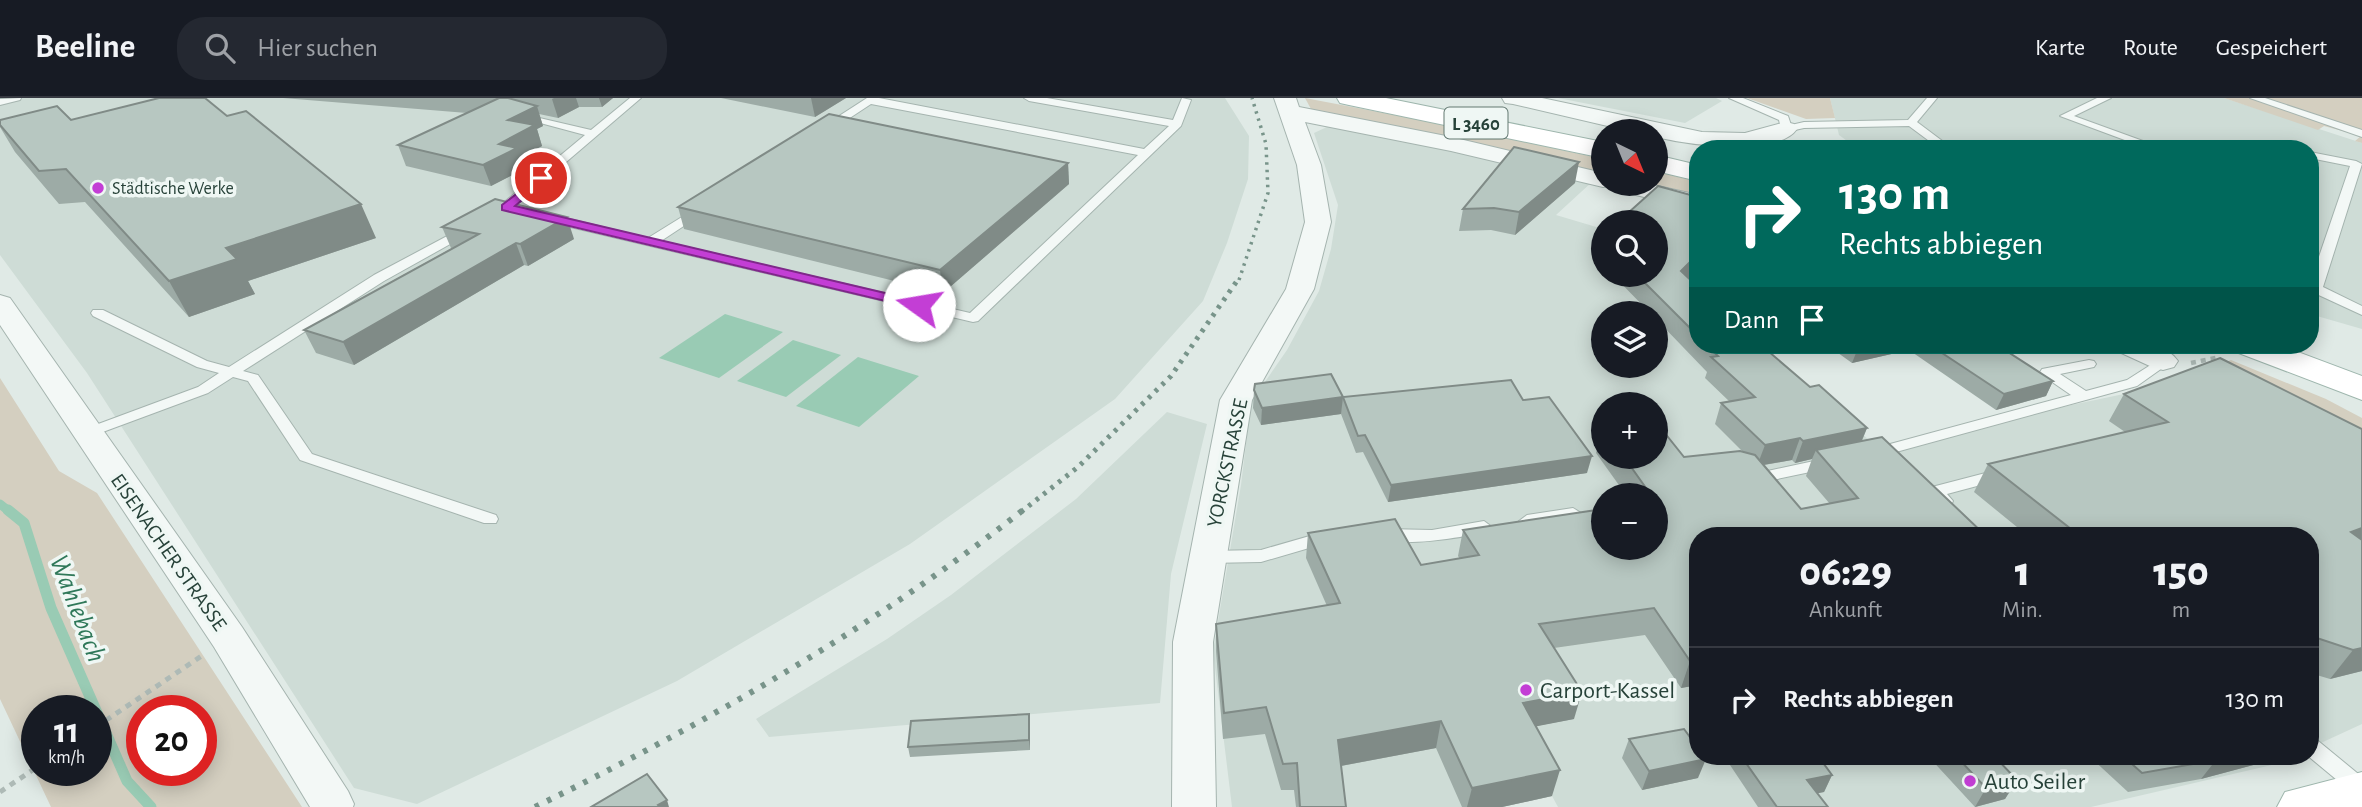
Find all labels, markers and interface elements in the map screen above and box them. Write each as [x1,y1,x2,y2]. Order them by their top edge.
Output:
search box [177,17,667,80]
icon: search [201,29,239,67]
text: Beeline [35,31,135,64]
text: Hier suchen [257,35,378,61]
text: Karte [2035,36,2085,60]
text: Route [2123,36,2178,60]
text: Gespeichert [2216,36,2327,60]
road number: L 3460 [1444,108,1508,139]
north arrow [1591,119,1668,196]
map controls [1591,119,1668,560]
pin [511,148,571,208]
icon: arrive [522,159,560,197]
icon: right [1724,168,1815,259]
text: 130 m [1839,170,1950,219]
marker: Städtische Werke [90,180,106,196]
place label: Städtische Werke [112,180,234,198]
button: search [1591,210,1668,287]
text: Rechts abbiegen [1839,228,2043,260]
position arrow [882,268,956,342]
button: layers [1591,301,1668,378]
icon: arrive [1793,301,1831,339]
text: Dann [1724,307,1779,333]
button: + [1591,392,1668,469]
street label: YORCKSTRASSE [1204,397,1251,529]
street label: EISENACHER STRASSE [107,470,231,635]
button: − [1591,483,1668,560]
water label: Wahlebach [44,551,110,666]
text: 06:29 [1799,551,1892,593]
text: 1 [2015,551,2030,593]
text: 150 [2153,551,2209,593]
text: Ankunft [1809,599,1882,622]
text: Min. [2002,599,2043,622]
text: m [2172,599,2190,622]
place label: Carport-Kassel [1540,679,1675,703]
icon: right [1724,681,1762,719]
marker: Carport-Kassel [1518,682,1534,698]
text: Rechts abbiegen [1783,686,1954,712]
text: 130 m [2226,686,2284,712]
speed limit sign: 20 [126,695,217,786]
text: 11 [54,714,79,749]
text: km/h [48,749,85,767]
place label: Auto Seiler [1984,770,2085,794]
marker: Auto Seiler [1962,773,1978,789]

